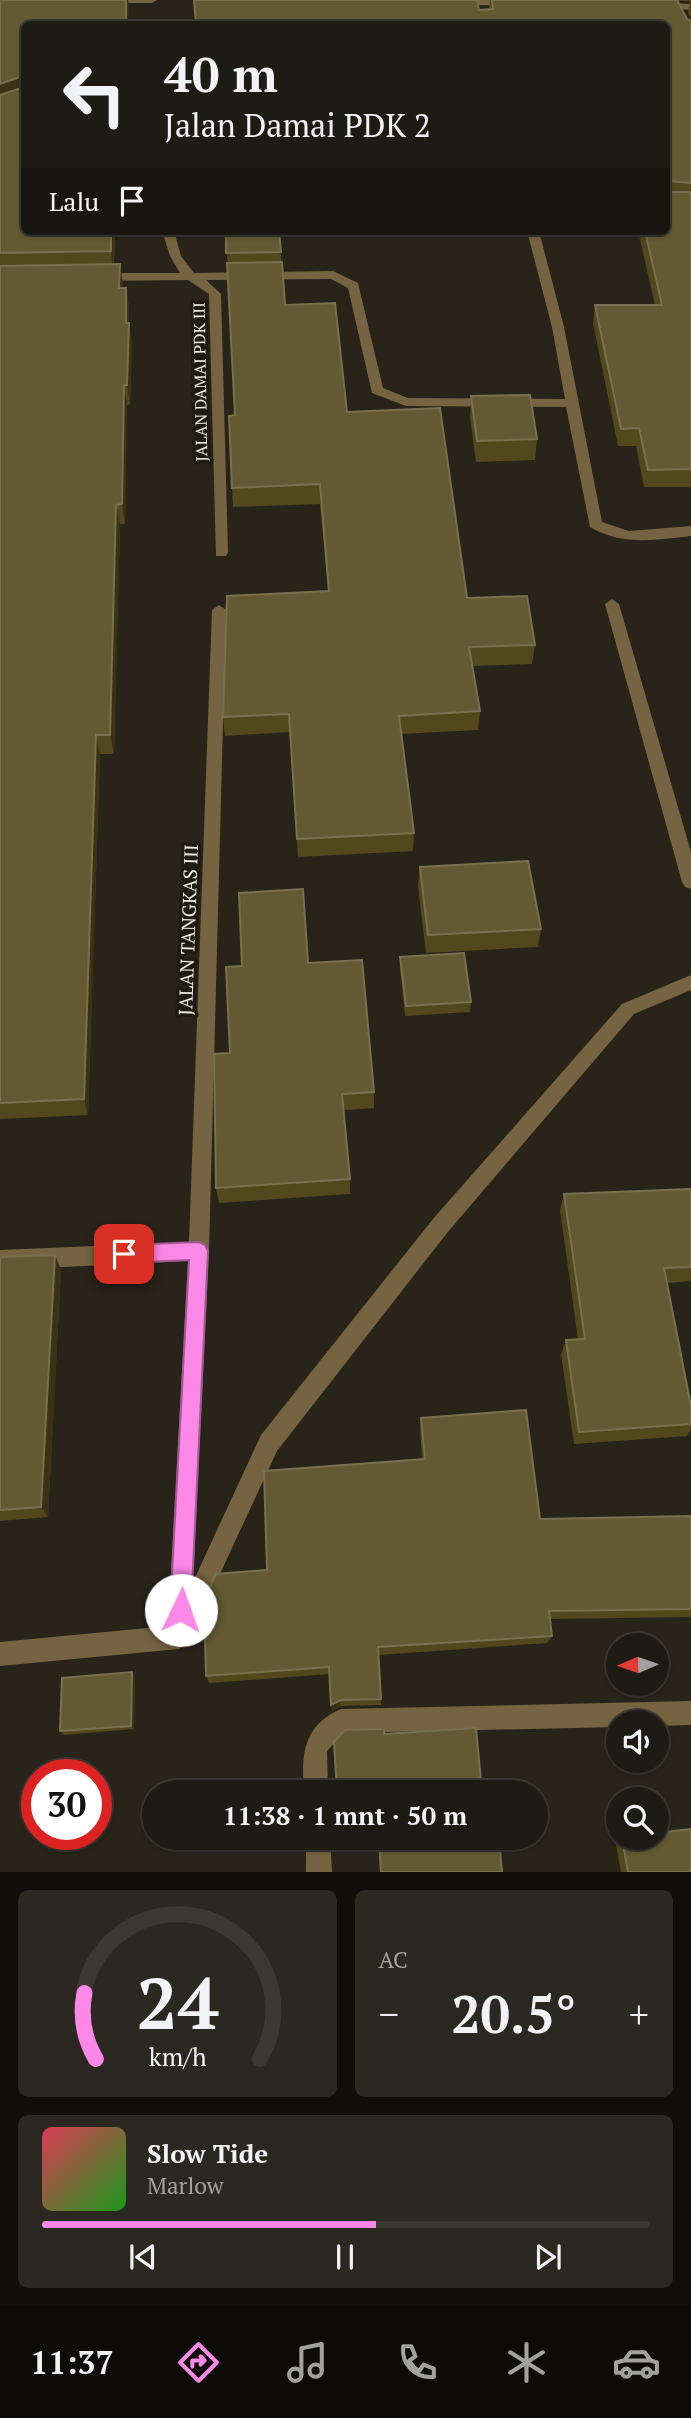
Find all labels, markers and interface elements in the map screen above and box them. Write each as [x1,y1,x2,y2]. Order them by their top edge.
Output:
text: 40 m [164,41,278,106]
icon: left [49,49,140,140]
text: Jalan Damai PDK 2 [164,104,431,146]
icon: arrive [113,182,151,220]
text: Lalu [49,184,99,218]
street label: JALAN DAMAI PDK III [188,302,212,462]
street label: JALAN TANGKAS III [172,844,203,1016]
pin [94,1224,154,1284]
icon: arrive [105,1235,143,1273]
position arrow [144,1573,218,1647]
north arrow [606,1633,668,1696]
map controls [606,1633,669,1850]
button: sound [606,1710,669,1773]
speed limit sign: 30 [21,1759,112,1850]
button: search [606,1787,669,1850]
text: 11:38 · 1 mnt · 50 m [223,1798,467,1832]
text: AC [379,1944,408,1975]
text: 24 [136,1954,218,2051]
text: 20.5° [451,1979,576,2048]
text: − [379,1989,399,2039]
text: + [629,1989,649,2039]
text: km/h [148,2040,206,2073]
text: Slow Tide [147,2136,268,2170]
text: Marlow [147,2170,224,2201]
icon: previous [124,2238,162,2276]
icon: pause [326,2238,364,2276]
icon: next [529,2238,567,2276]
icon: directions [174,2338,223,2387]
icon: music [283,2338,332,2387]
icon: phone [393,2338,442,2387]
icon: climate [502,2338,551,2387]
icon: car [612,2338,661,2387]
text: 11:37 [30,2341,114,2383]

